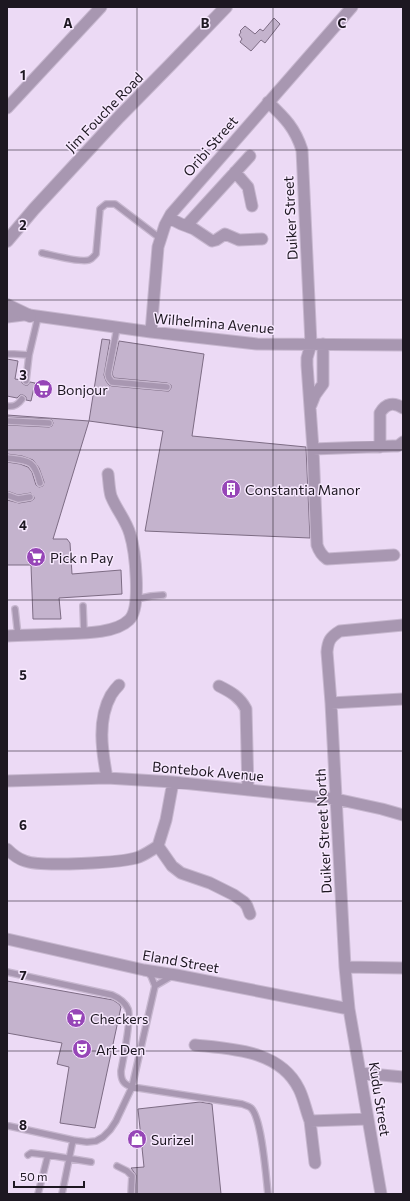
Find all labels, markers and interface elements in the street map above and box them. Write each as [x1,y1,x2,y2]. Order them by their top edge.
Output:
text: A [63,15,73,31]
text: B [201,15,210,31]
text: C [338,15,347,31]
text: 1 [20,67,26,83]
street label: Jim Fouche Road [62,69,146,155]
street label: Oribi Street [179,112,241,180]
street label: Duiker Street [279,175,301,261]
text: 2 [19,217,27,233]
street label: Wilhelmina Avenue [153,309,275,337]
text: 3 [19,367,27,383]
supermarket icon: Bonjour [32,378,54,400]
place label: Bonjour [57,381,108,398]
building icon: Constantia Manor [220,478,242,500]
place label: Constantia Manor [245,481,361,498]
text: 4 [19,517,27,533]
supermarket icon: Pick n Pay [25,546,47,568]
place label: Pick n Pay [50,549,113,566]
text: 5 [19,667,27,683]
street label: Bontebok Avenue [151,758,265,784]
street label: Duiker Street North [311,768,335,894]
text: 6 [19,817,27,833]
street label: Eland Street [141,946,221,976]
text: 7 [19,967,27,983]
supermarket icon: Checkers [65,1007,87,1029]
place label: Checkers [90,1010,148,1027]
theatre icon: Art Den [71,1038,93,1060]
place label: Art Den [96,1041,145,1058]
street label: Kudu Street [366,1061,394,1138]
text: 8 [19,1117,27,1133]
shop icon: Surizel [126,1128,148,1150]
place label: Surizel [151,1131,194,1148]
scale bar [14,1163,84,1189]
text: 50 m [20,1169,48,1183]

